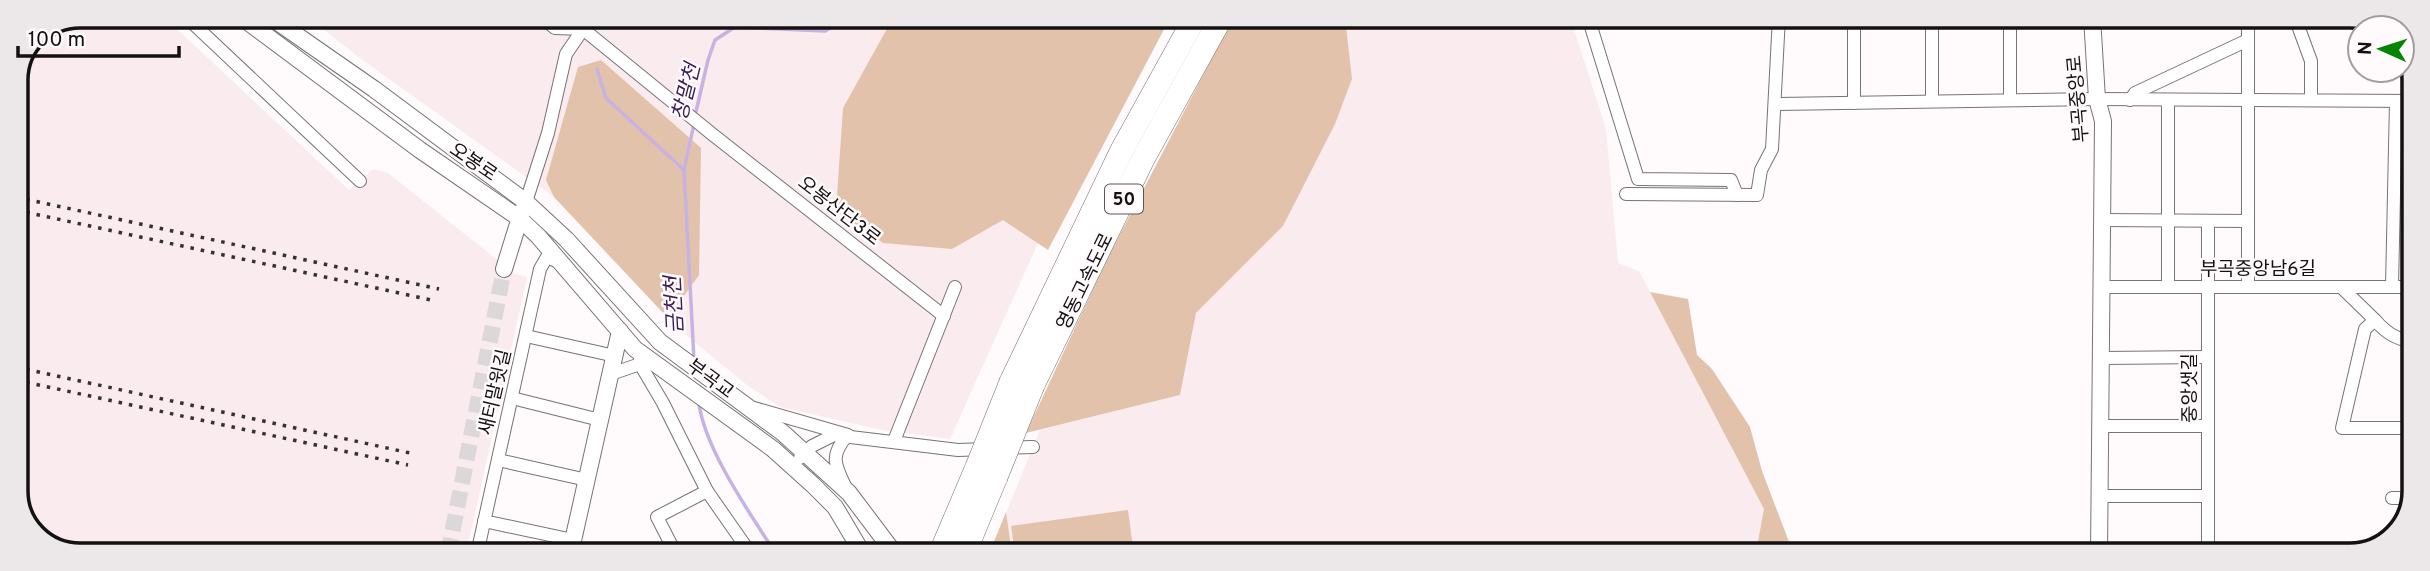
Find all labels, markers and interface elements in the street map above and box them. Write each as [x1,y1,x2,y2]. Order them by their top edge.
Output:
scale bar [18,14,178,58]
north arrow [2346,14,2416,84]
text: 100 m [28,27,85,54]
text: N [2354,41,2378,56]
street label: 부곡중앙로 [2063,54,2095,143]
water label: 창말천 [667,58,708,124]
street label: 오봉로 [444,138,501,187]
street label: 오봉산단3로 [792,172,885,251]
road number: 50 [1105,184,1143,214]
street label: 영동고속도로 [1052,229,1120,334]
street label: 부곡중앙남6길 [2200,258,2316,282]
water label: 금천천 [660,273,690,335]
street label: 새터말윗길 [474,347,517,438]
street label: 중앙샛길 [2179,353,2203,423]
street label: 부곡교 [682,354,738,405]

